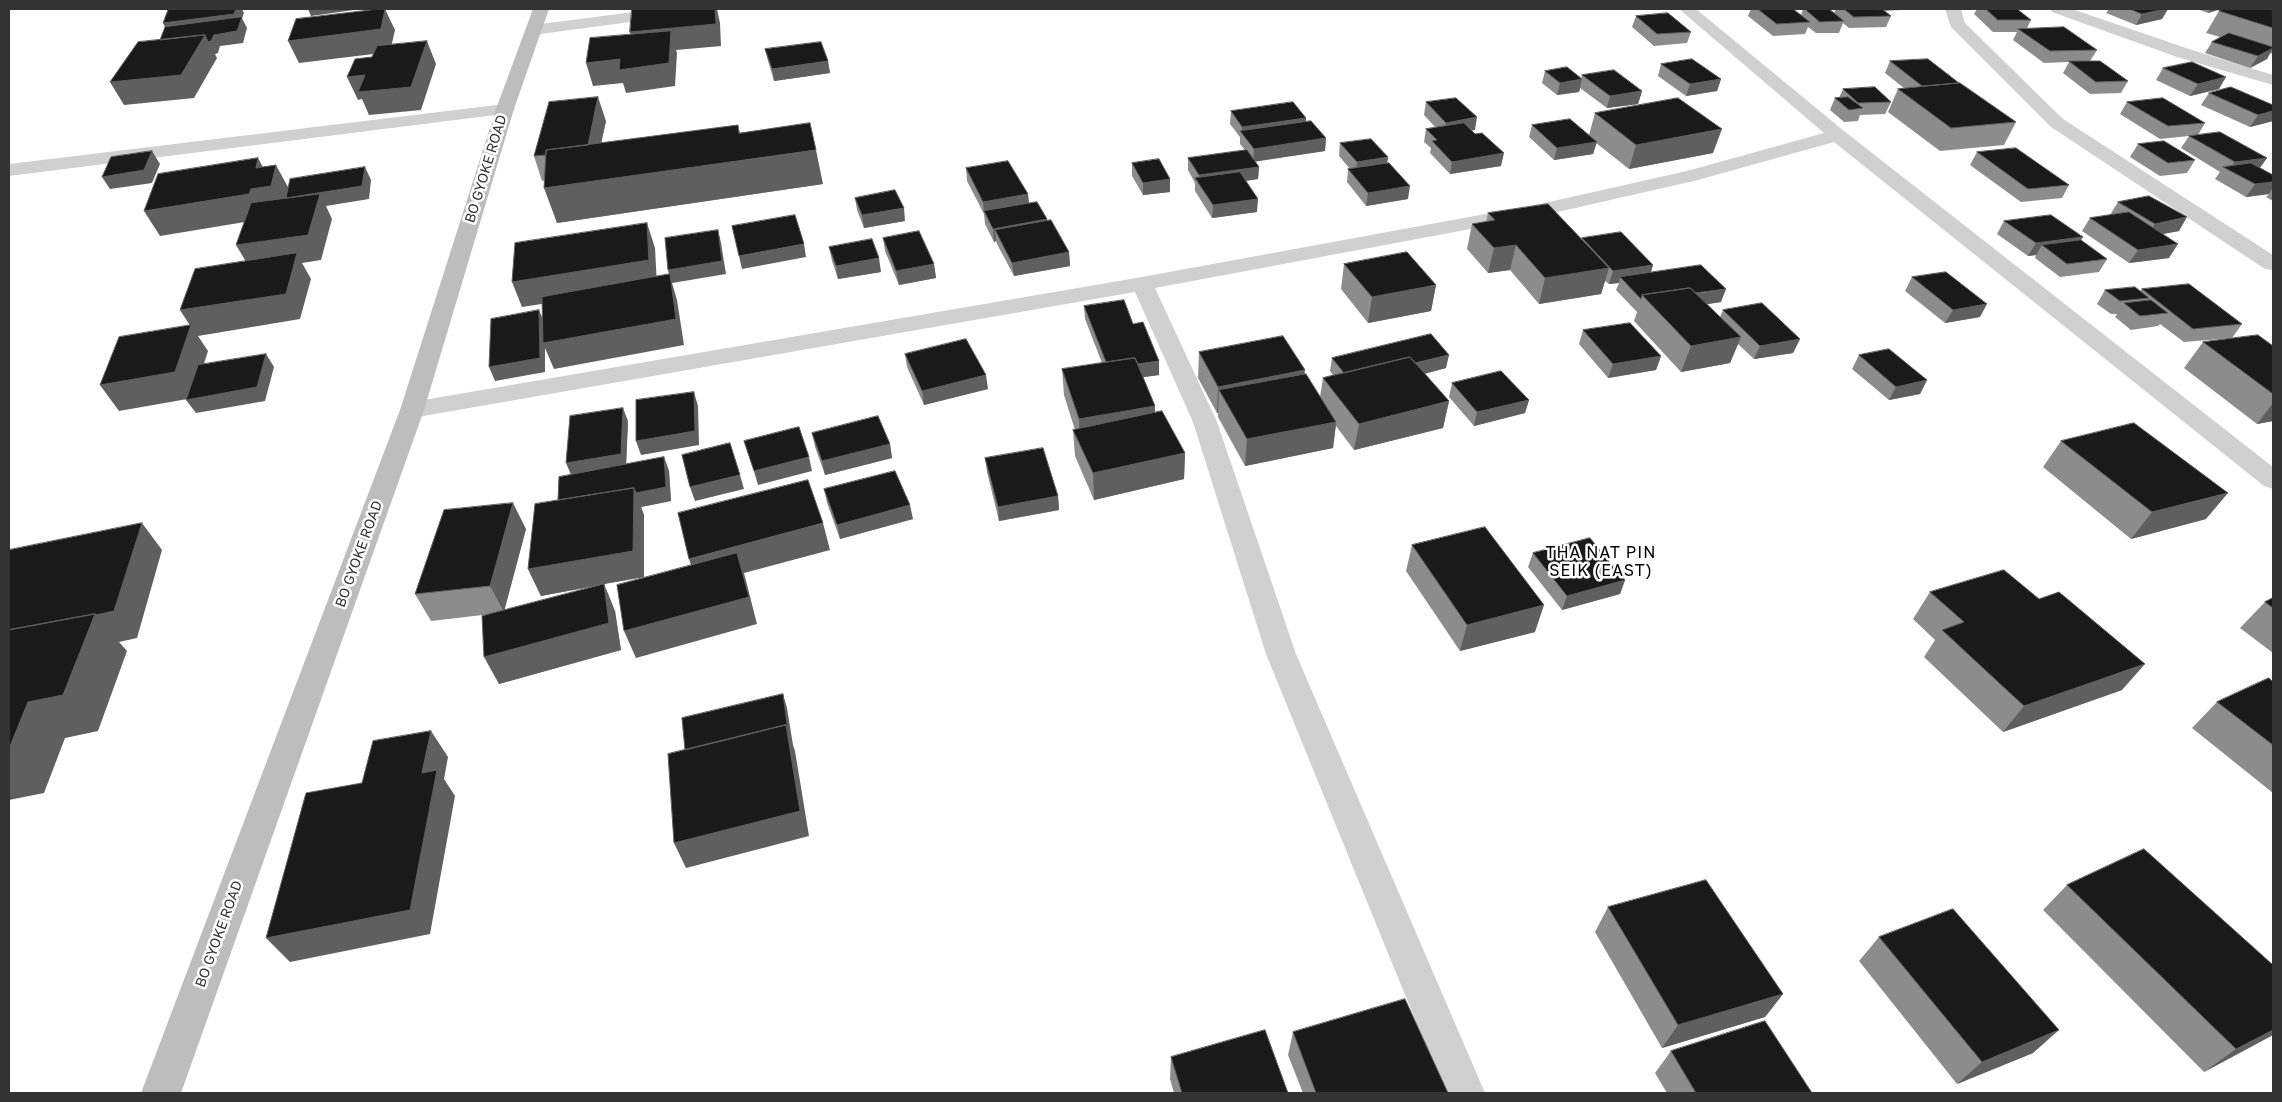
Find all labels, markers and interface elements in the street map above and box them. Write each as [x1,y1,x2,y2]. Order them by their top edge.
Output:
street label: BO GYOKE ROAD [462,113,510,225]
street label: BO GYOKE ROAD [332,499,386,609]
district label: THA NAT PIN SEIK (EAST) [1544,543,1658,581]
street label: BO GYOKE ROAD [192,879,246,989]

